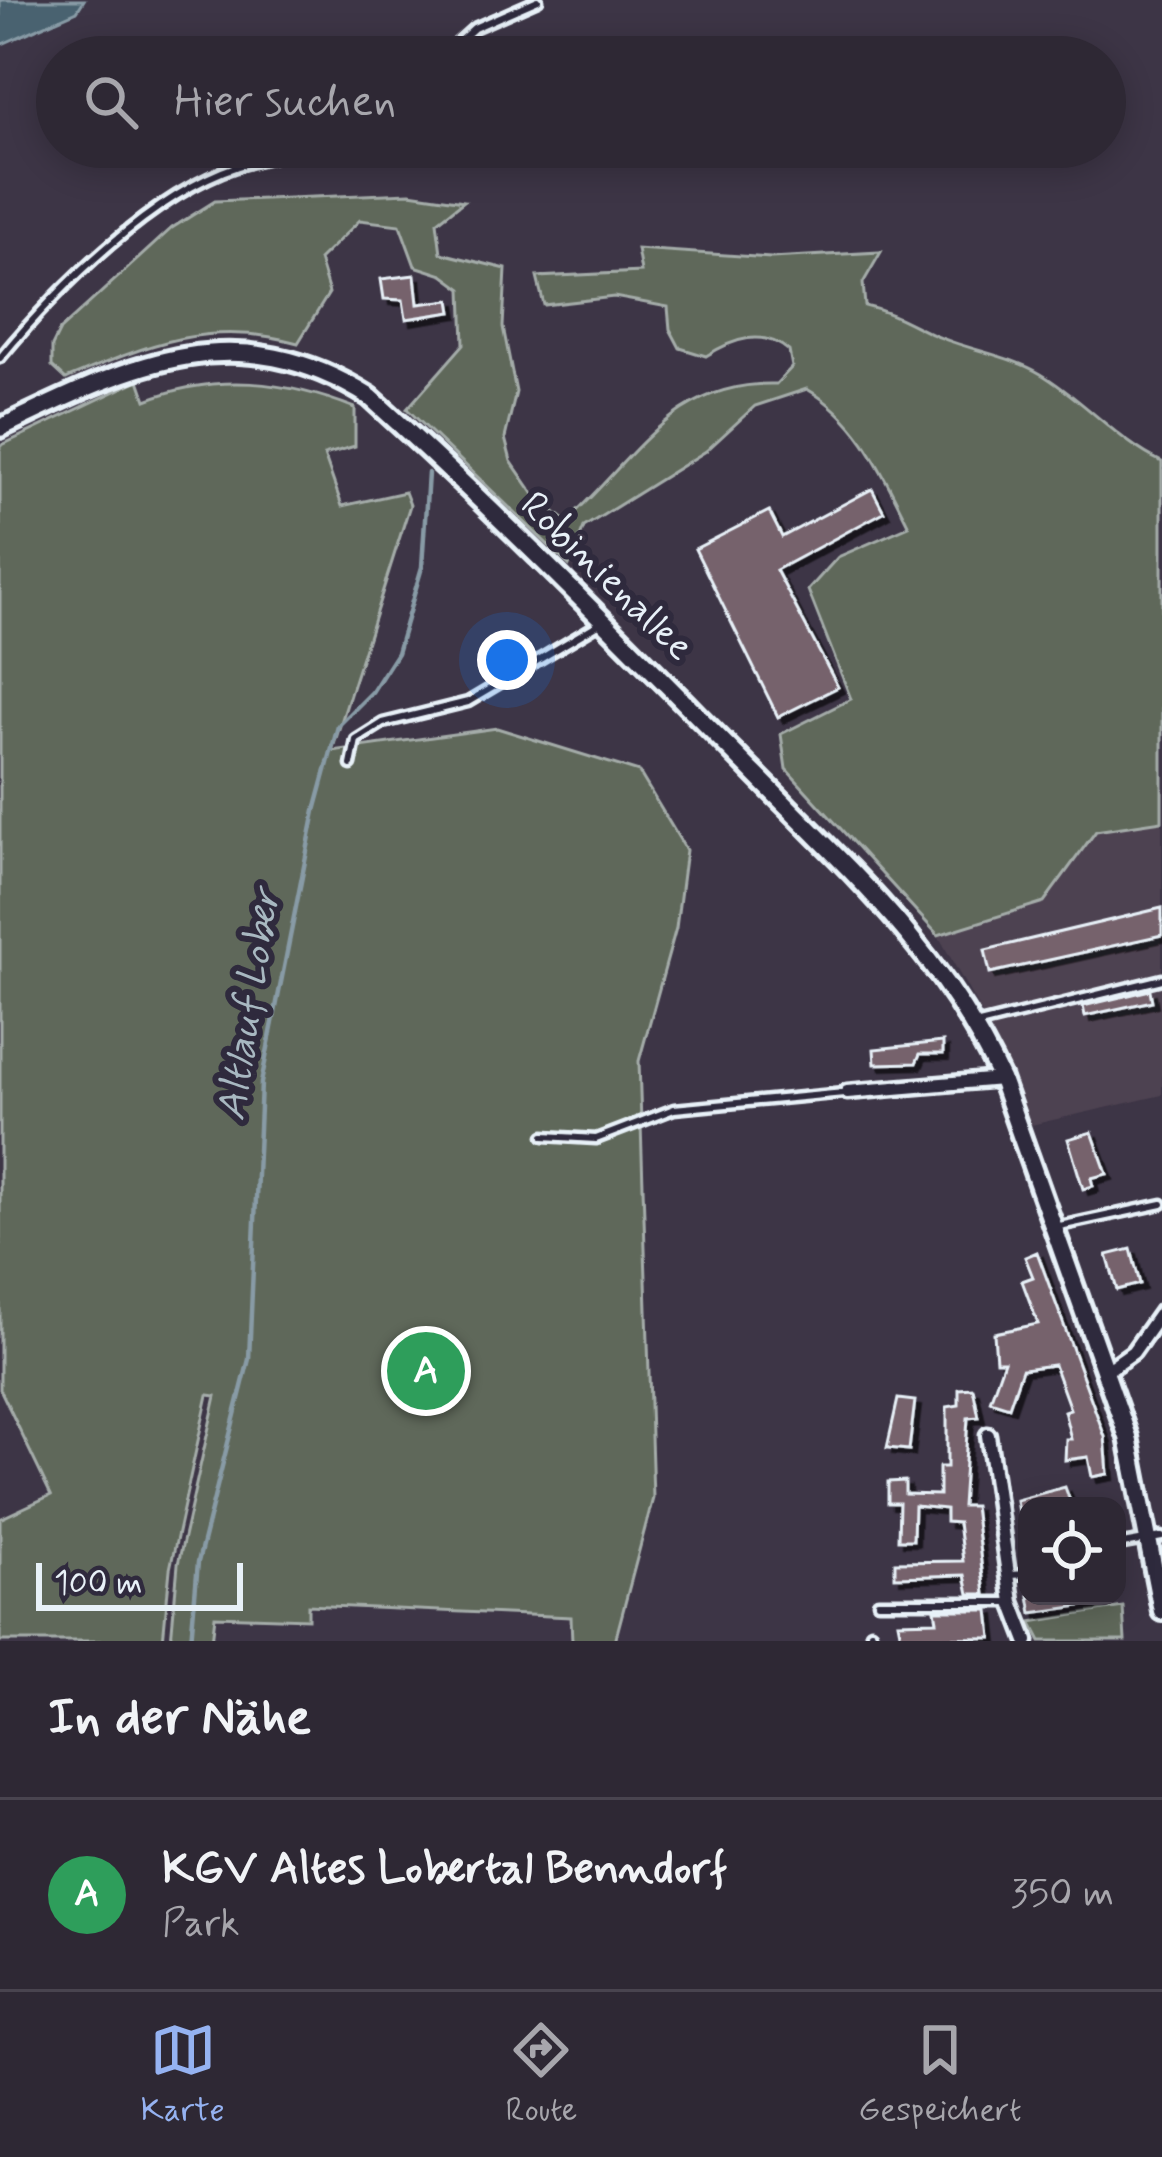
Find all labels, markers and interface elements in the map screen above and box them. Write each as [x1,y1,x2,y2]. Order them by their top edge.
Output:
search box [36,36,1126,168]
icon: search [78,69,144,135]
text: Hier suchen [174,73,396,132]
street label: Robinienallee [508,481,704,673]
your location [477,630,537,690]
water label: Altlauf Lober [205,881,296,1124]
pin: A [387,1326,465,1416]
map controls [1018,1497,1126,1605]
button: locate [1018,1497,1126,1605]
scale bar [36,1557,243,1610]
text: 100 m [54,1562,143,1606]
text: In der Nähe [48,1686,311,1752]
text: KGV Altes Lobertal Benndorf [162,1840,727,1899]
text: A [74,1869,100,1920]
text: 350 m [1011,1869,1114,1920]
text: Park [162,1899,240,1950]
tab: Karte [140,2017,225,2133]
tab: Route [506,2017,577,2133]
tab: Gespeichert [858,2017,1022,2133]

